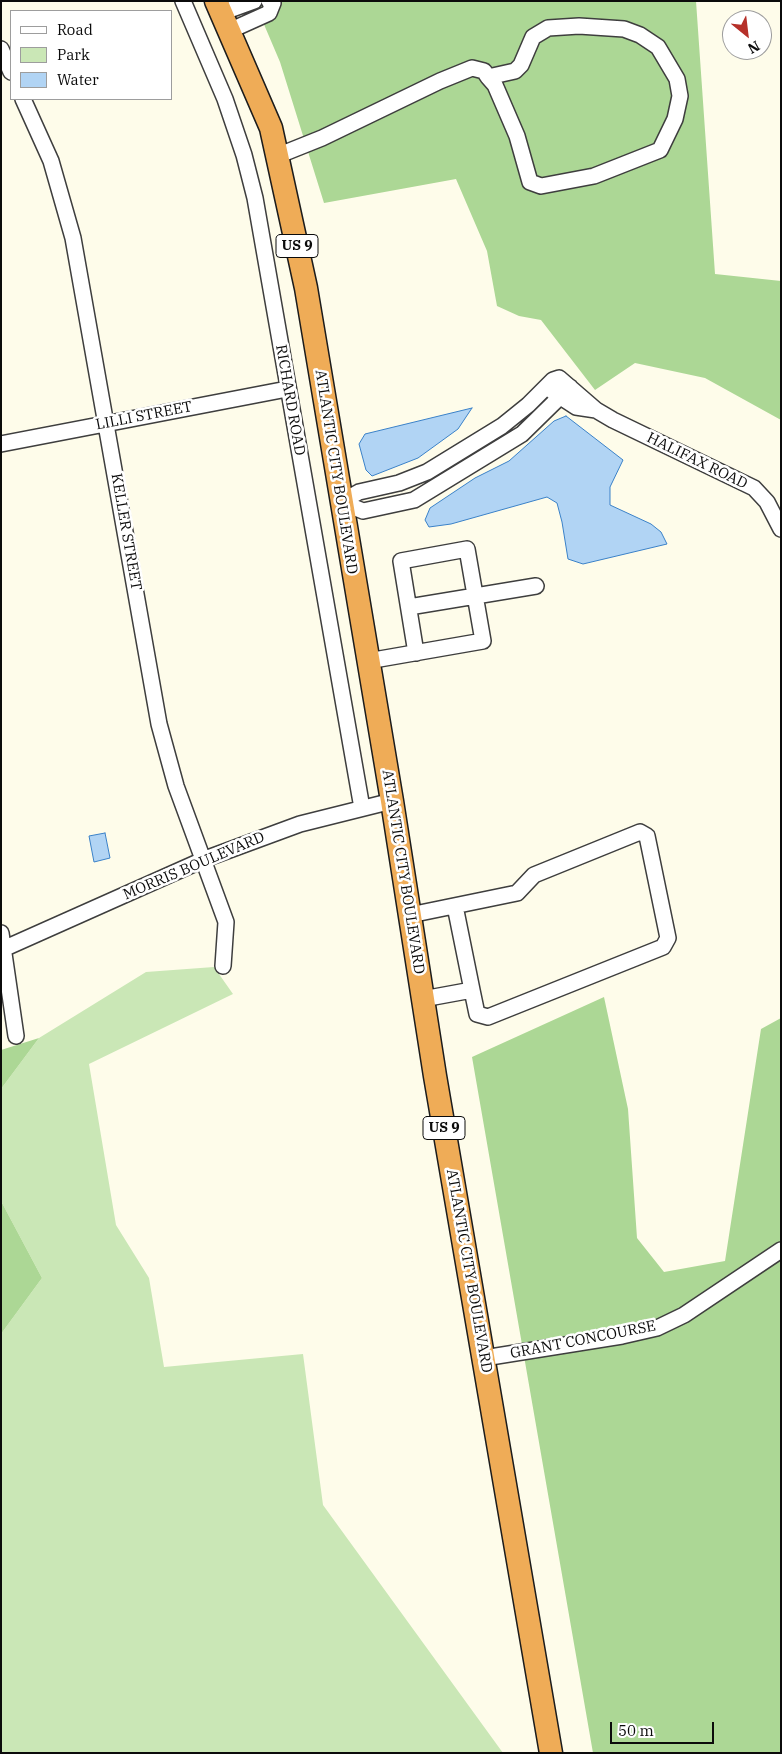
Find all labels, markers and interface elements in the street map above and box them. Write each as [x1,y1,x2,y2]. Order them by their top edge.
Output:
legend [10,10,172,100]
north arrow [722,10,772,60]
text: Road [57,20,93,39]
text: N [745,37,763,58]
text: Park [57,45,90,64]
text: Water [57,70,99,89]
road number: US 9 [276,235,318,258]
street label: RICHARD ROAD [271,343,309,457]
street label: ATLANTIC CITY BOULEVARD [311,368,361,576]
street label: LILLI STREET [94,398,194,434]
street label: HALIFAX ROAD [644,429,750,493]
street label: KELLER STREET [107,472,145,592]
street label: ATLANTIC CITY BOULEVARD [378,768,428,976]
street label: MORRIS BOULEVARD [121,828,267,904]
road number: US 9 [423,1116,465,1140]
street label: ATLANTIC CITY BOULEVARD [442,1168,496,1374]
street label: GRANT CONCOURSE [509,1317,657,1363]
scale bar [612,1712,716,1744]
text: 50 m [618,1721,654,1740]

